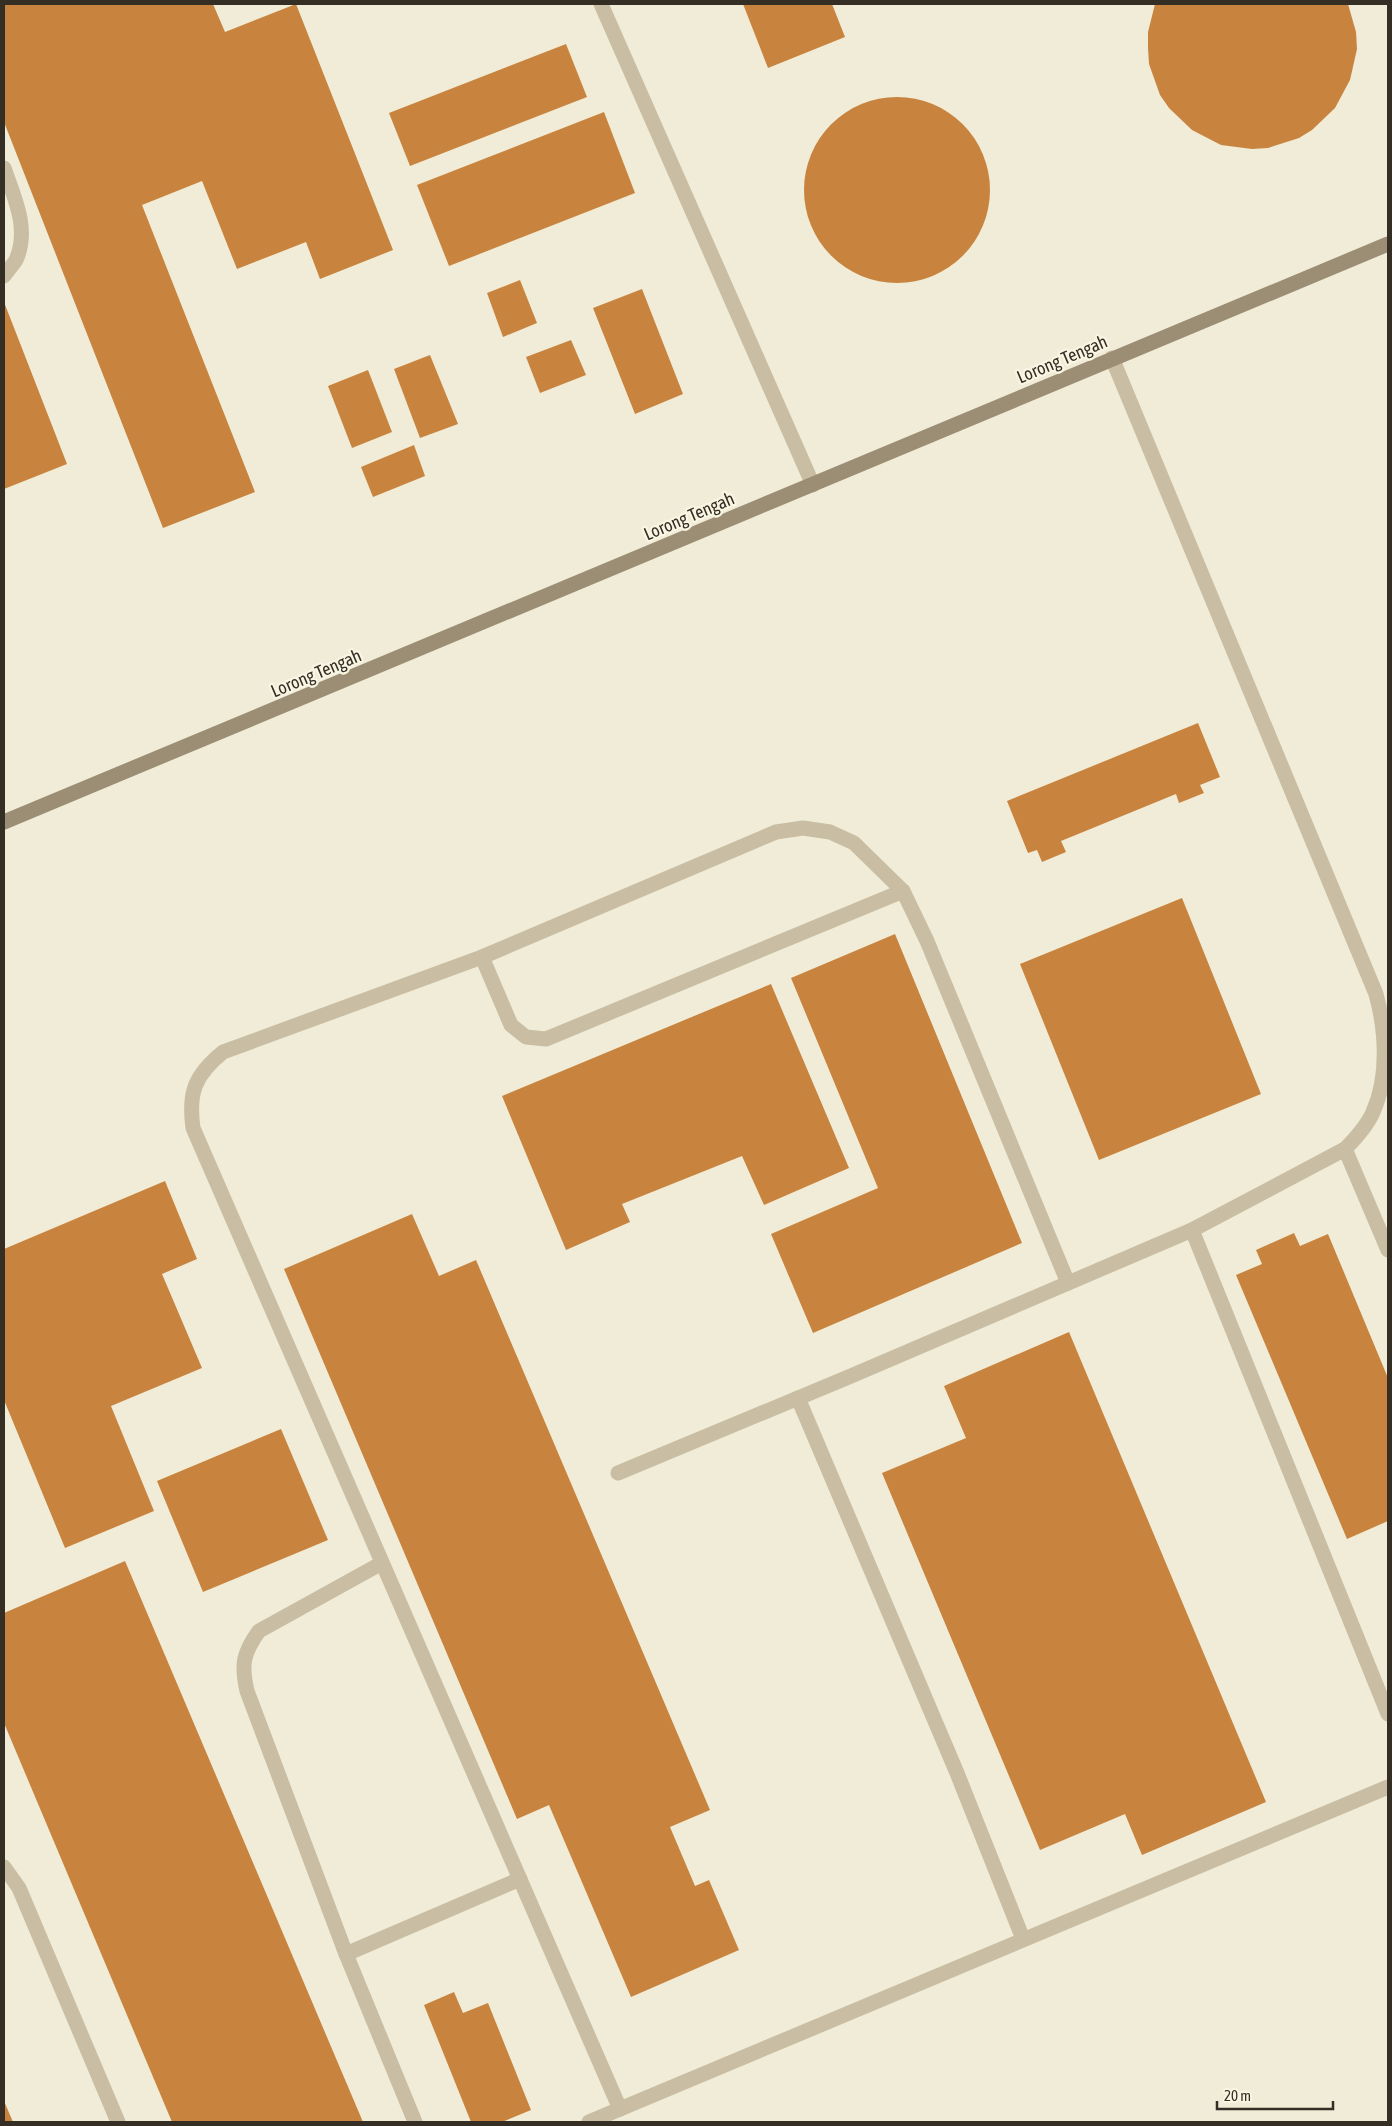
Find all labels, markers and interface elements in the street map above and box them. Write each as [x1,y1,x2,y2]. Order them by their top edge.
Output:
street label: Lorong Tengah [1014,331,1110,387]
street label: Lorong Tengah [641,488,737,544]
street label: Lorong Tengah [268,645,364,701]
scale bar [1217,2078,1333,2110]
text: 20 m [1224,2087,1251,2104]

